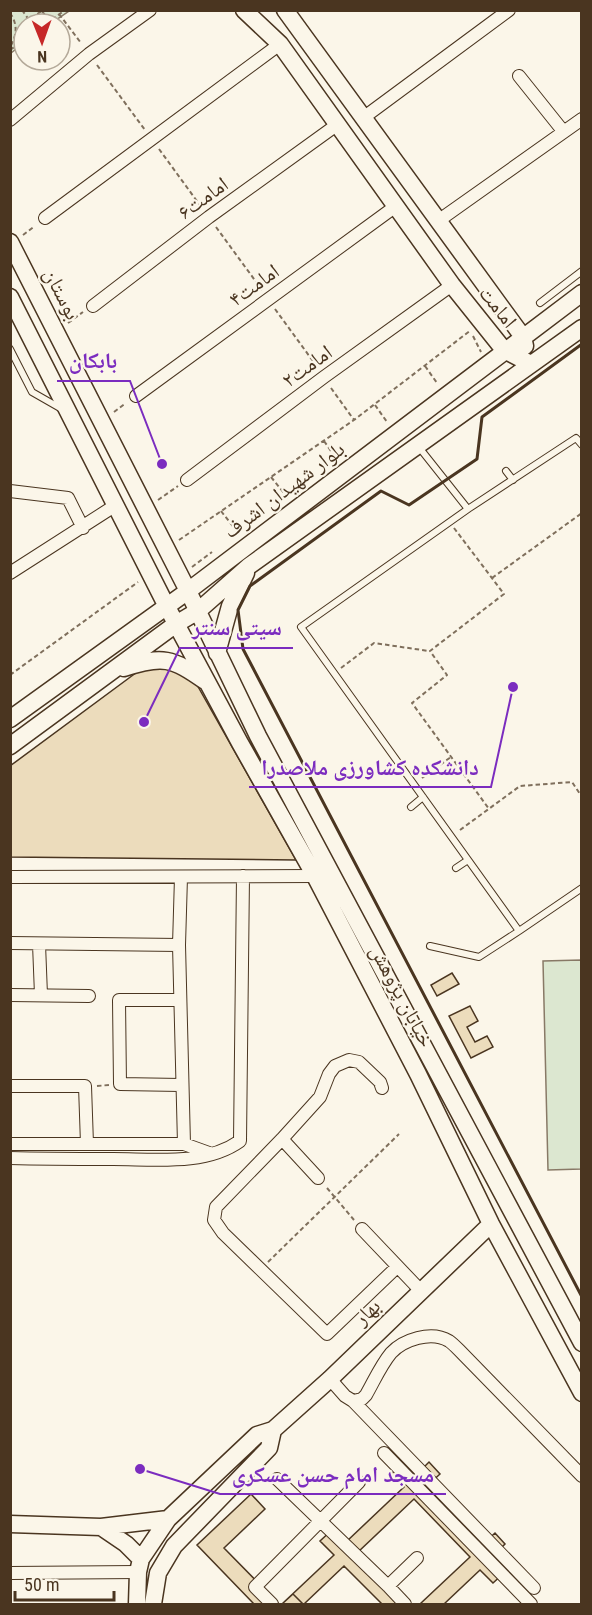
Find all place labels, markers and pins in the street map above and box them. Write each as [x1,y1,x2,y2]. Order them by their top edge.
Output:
callout: بابکان [57,341,130,381]
callout: سیتی سنتر [180,608,293,648]
callout: دانشکده کشاورزی ملاصدرا [249,747,491,787]
callout: مسجد امام حسن عسکری [220,1454,446,1494]

